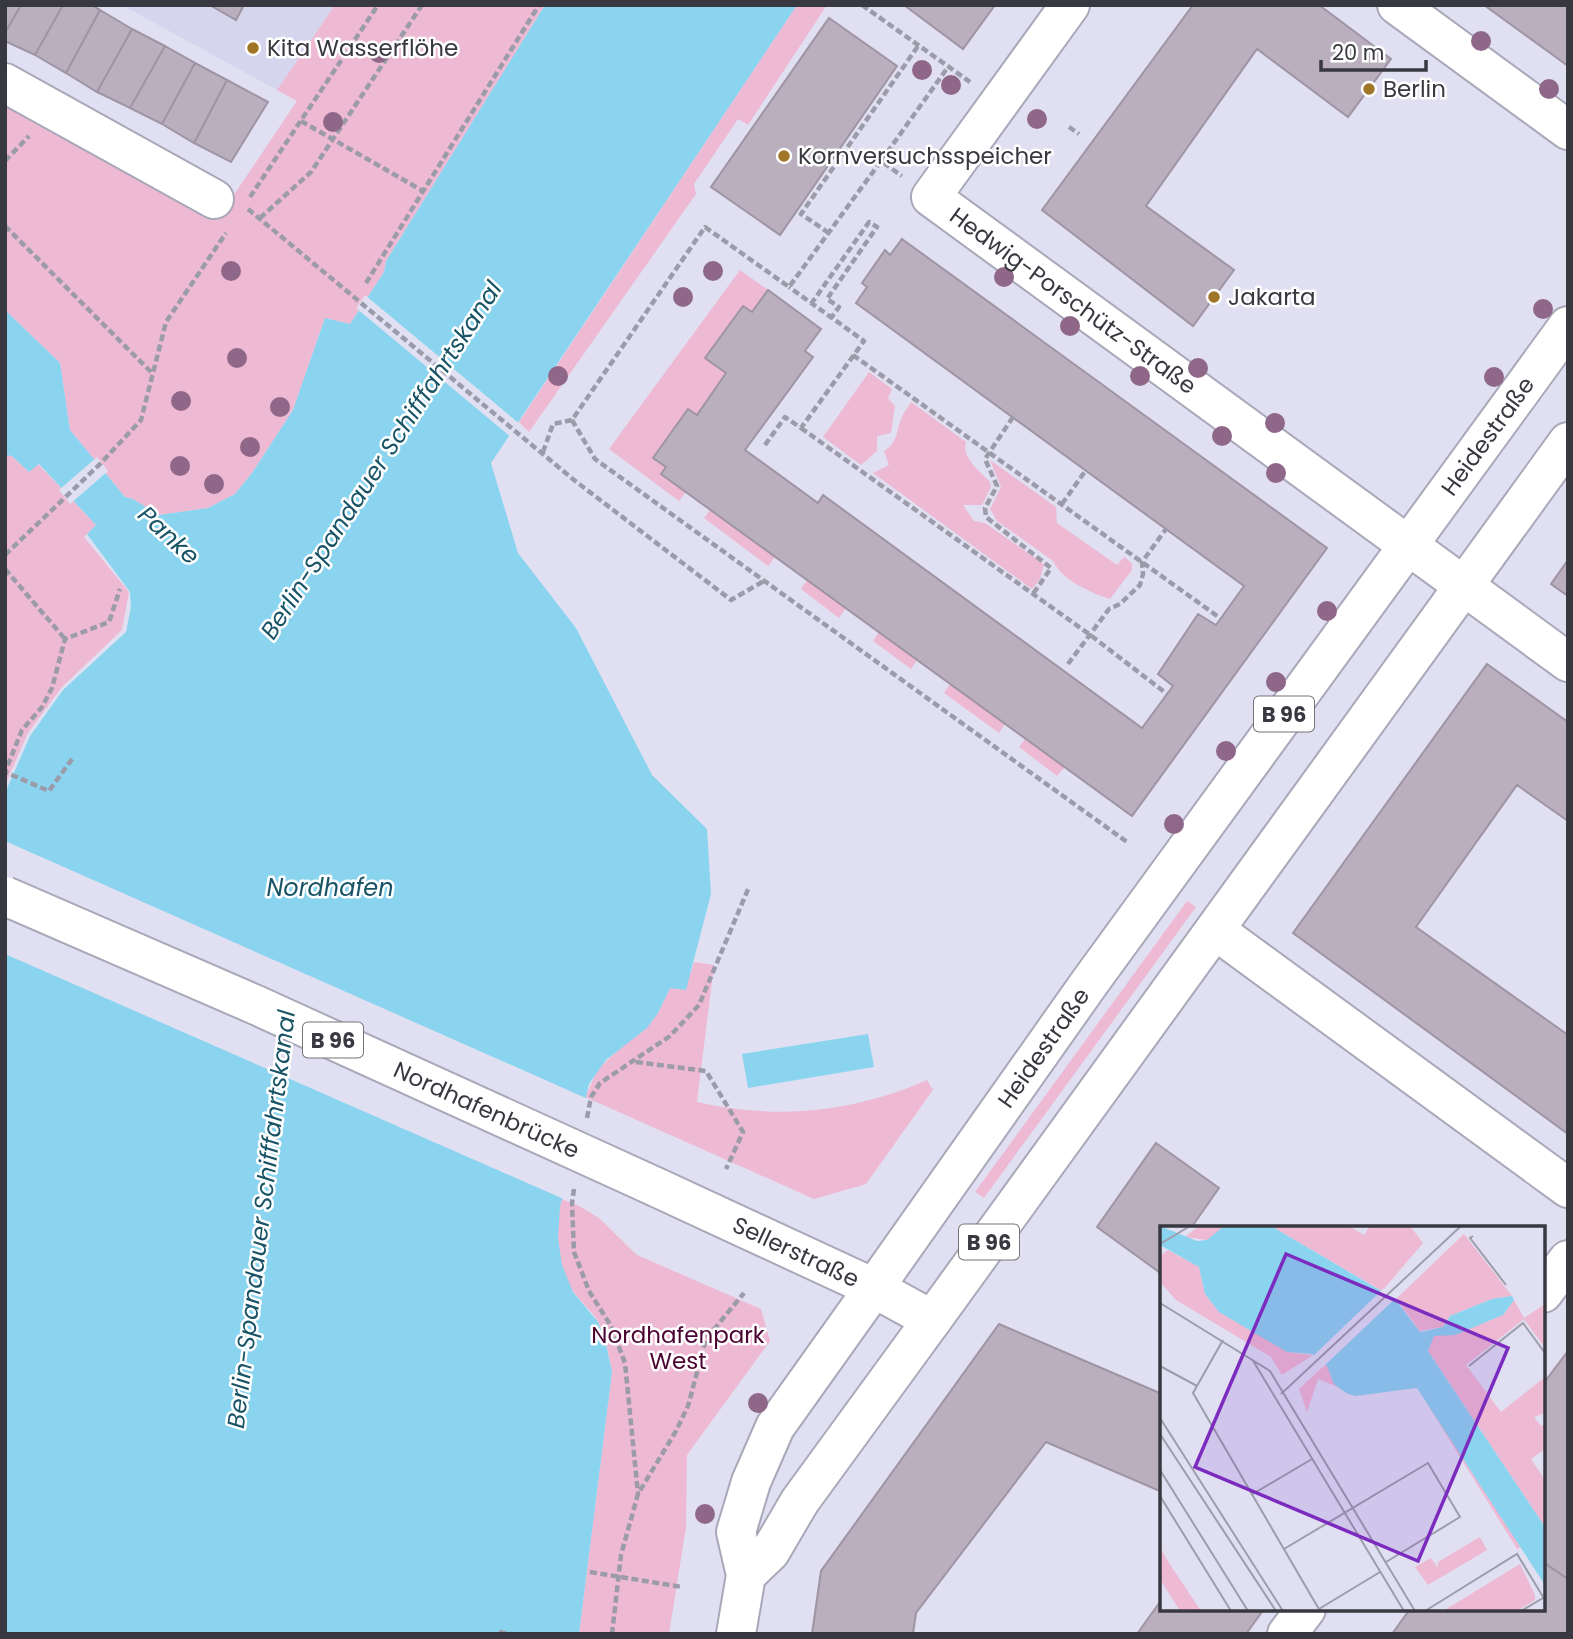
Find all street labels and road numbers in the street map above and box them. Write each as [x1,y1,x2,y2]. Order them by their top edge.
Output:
street label: Hedwig-Porschütz-Straße [943,200,1203,402]
street label: Heidestraße [1434,370,1542,502]
road number: B 96 [1254,696,1314,732]
street label: Heidestraße [990,981,1097,1114]
road number: B 96 [303,1023,363,1058]
street label: Nordhafenbrücke [389,1054,585,1166]
street label: Sellerstraße [727,1209,865,1295]
road number: B 96 [959,1224,1019,1260]

